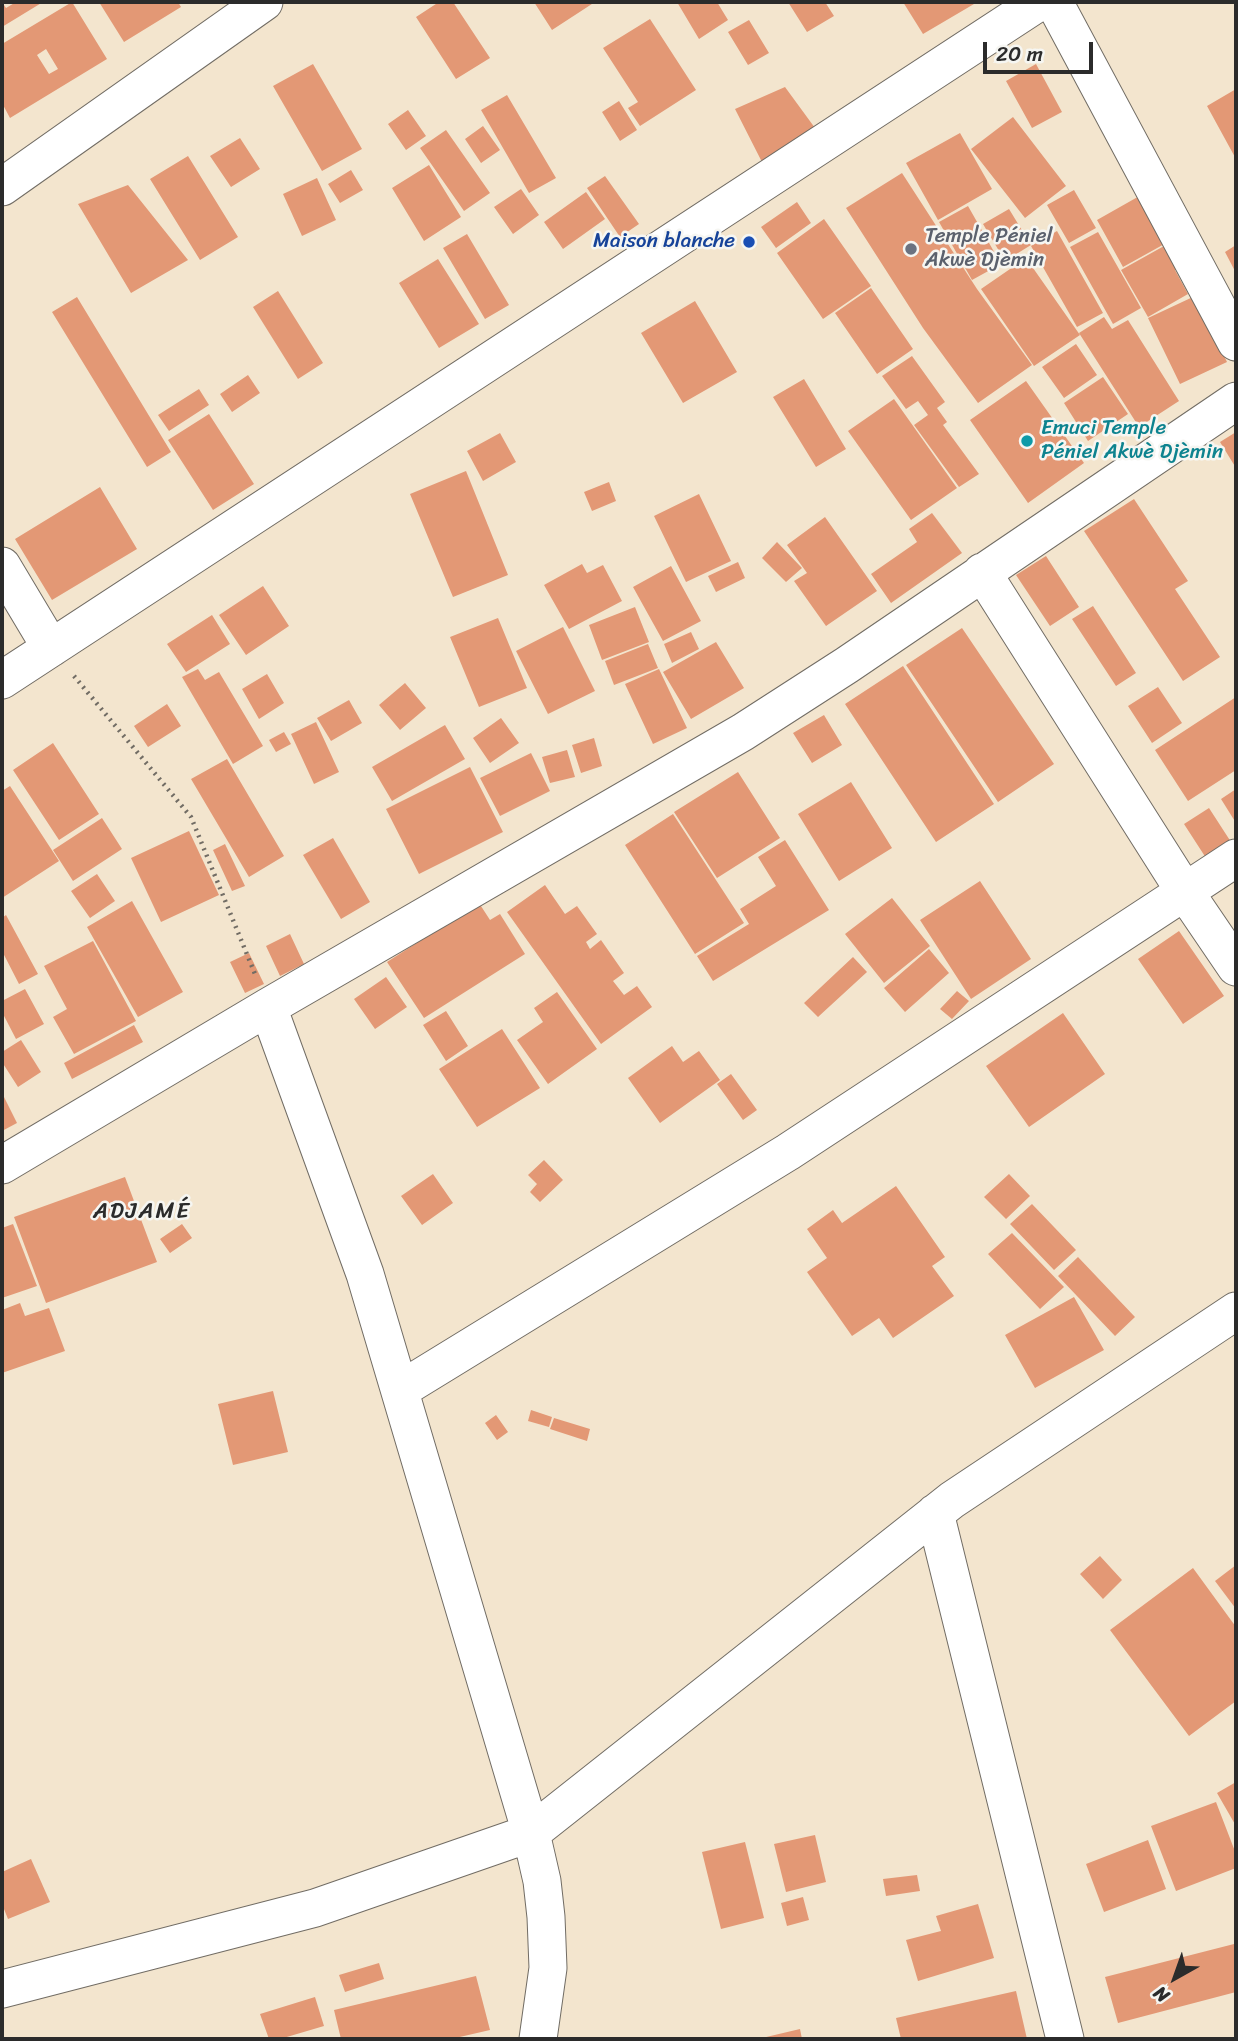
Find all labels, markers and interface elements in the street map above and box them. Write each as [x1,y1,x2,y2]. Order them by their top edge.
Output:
scale bar [986,28,1096,72]
text: 20 m [996,35,1043,73]
place label: Temple Péniel Akwè Djèmin [925,224,1052,274]
place label: Maison blanche [593,229,735,255]
marker: Maison blanche [741,234,757,250]
marker: Temple Péniel Akwè Djèmin [903,241,919,257]
place label: Emuci Temple Péniel Akwè Djèmin [1041,416,1223,466]
marker: Emuci Temple Péniel Akwè Djèmin [1019,433,1035,449]
district label: ADJAMÉ [94,1198,190,1226]
north arrow [1140,1943,1210,2013]
text: N [1146,1978,1177,2011]

